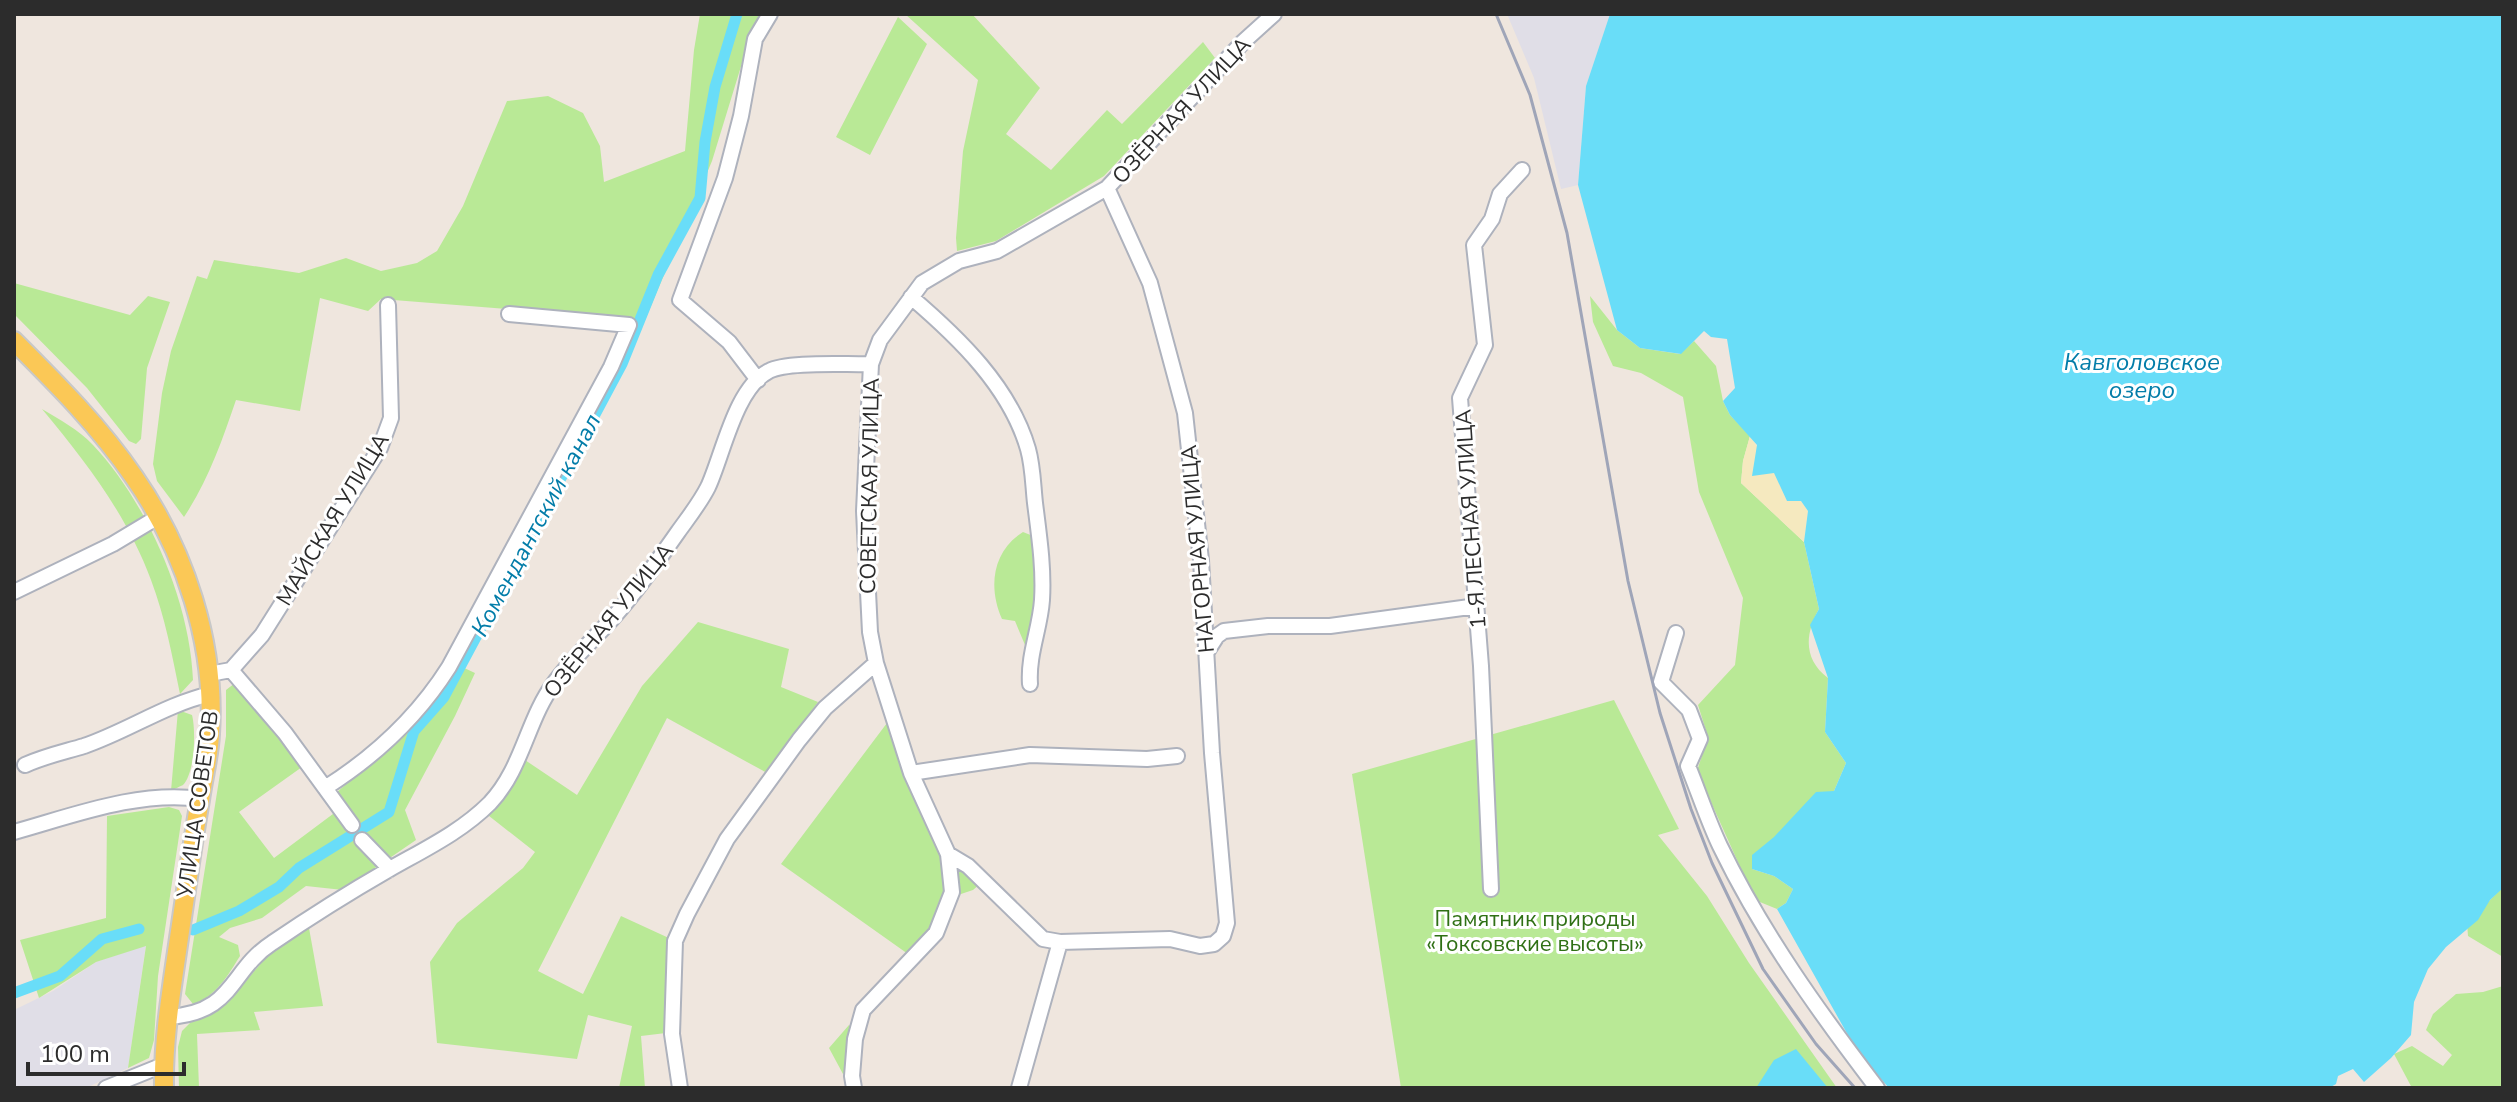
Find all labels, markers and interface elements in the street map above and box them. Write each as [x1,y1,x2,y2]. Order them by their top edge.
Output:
street label: ОЗЁРНАЯ УЛИЦА [1106,31,1258,191]
water label: Кавголовское озеро [2064,346,2220,406]
street label: СОВЕТСКАЯ УЛИЦА [853,378,887,594]
water label: Комендантский канал [464,408,608,642]
street label: 1-Я ЛЕСНАЯ УЛИЦА [1448,408,1494,630]
street label: МАЙСКАЯ УЛИЦА [269,428,396,611]
street label: НАГОРНАЯ УЛИЦА [1174,444,1222,654]
street label: ОЗЁРНАЯ УЛИЦА [537,537,681,704]
street label: УЛИЦА СОВЕТОВ [170,709,226,901]
park label: Памятник природы «Токсовские высоты» [1426,904,1644,959]
scale bar [28,1026,184,1076]
text: 100 m [40,1038,110,1070]

